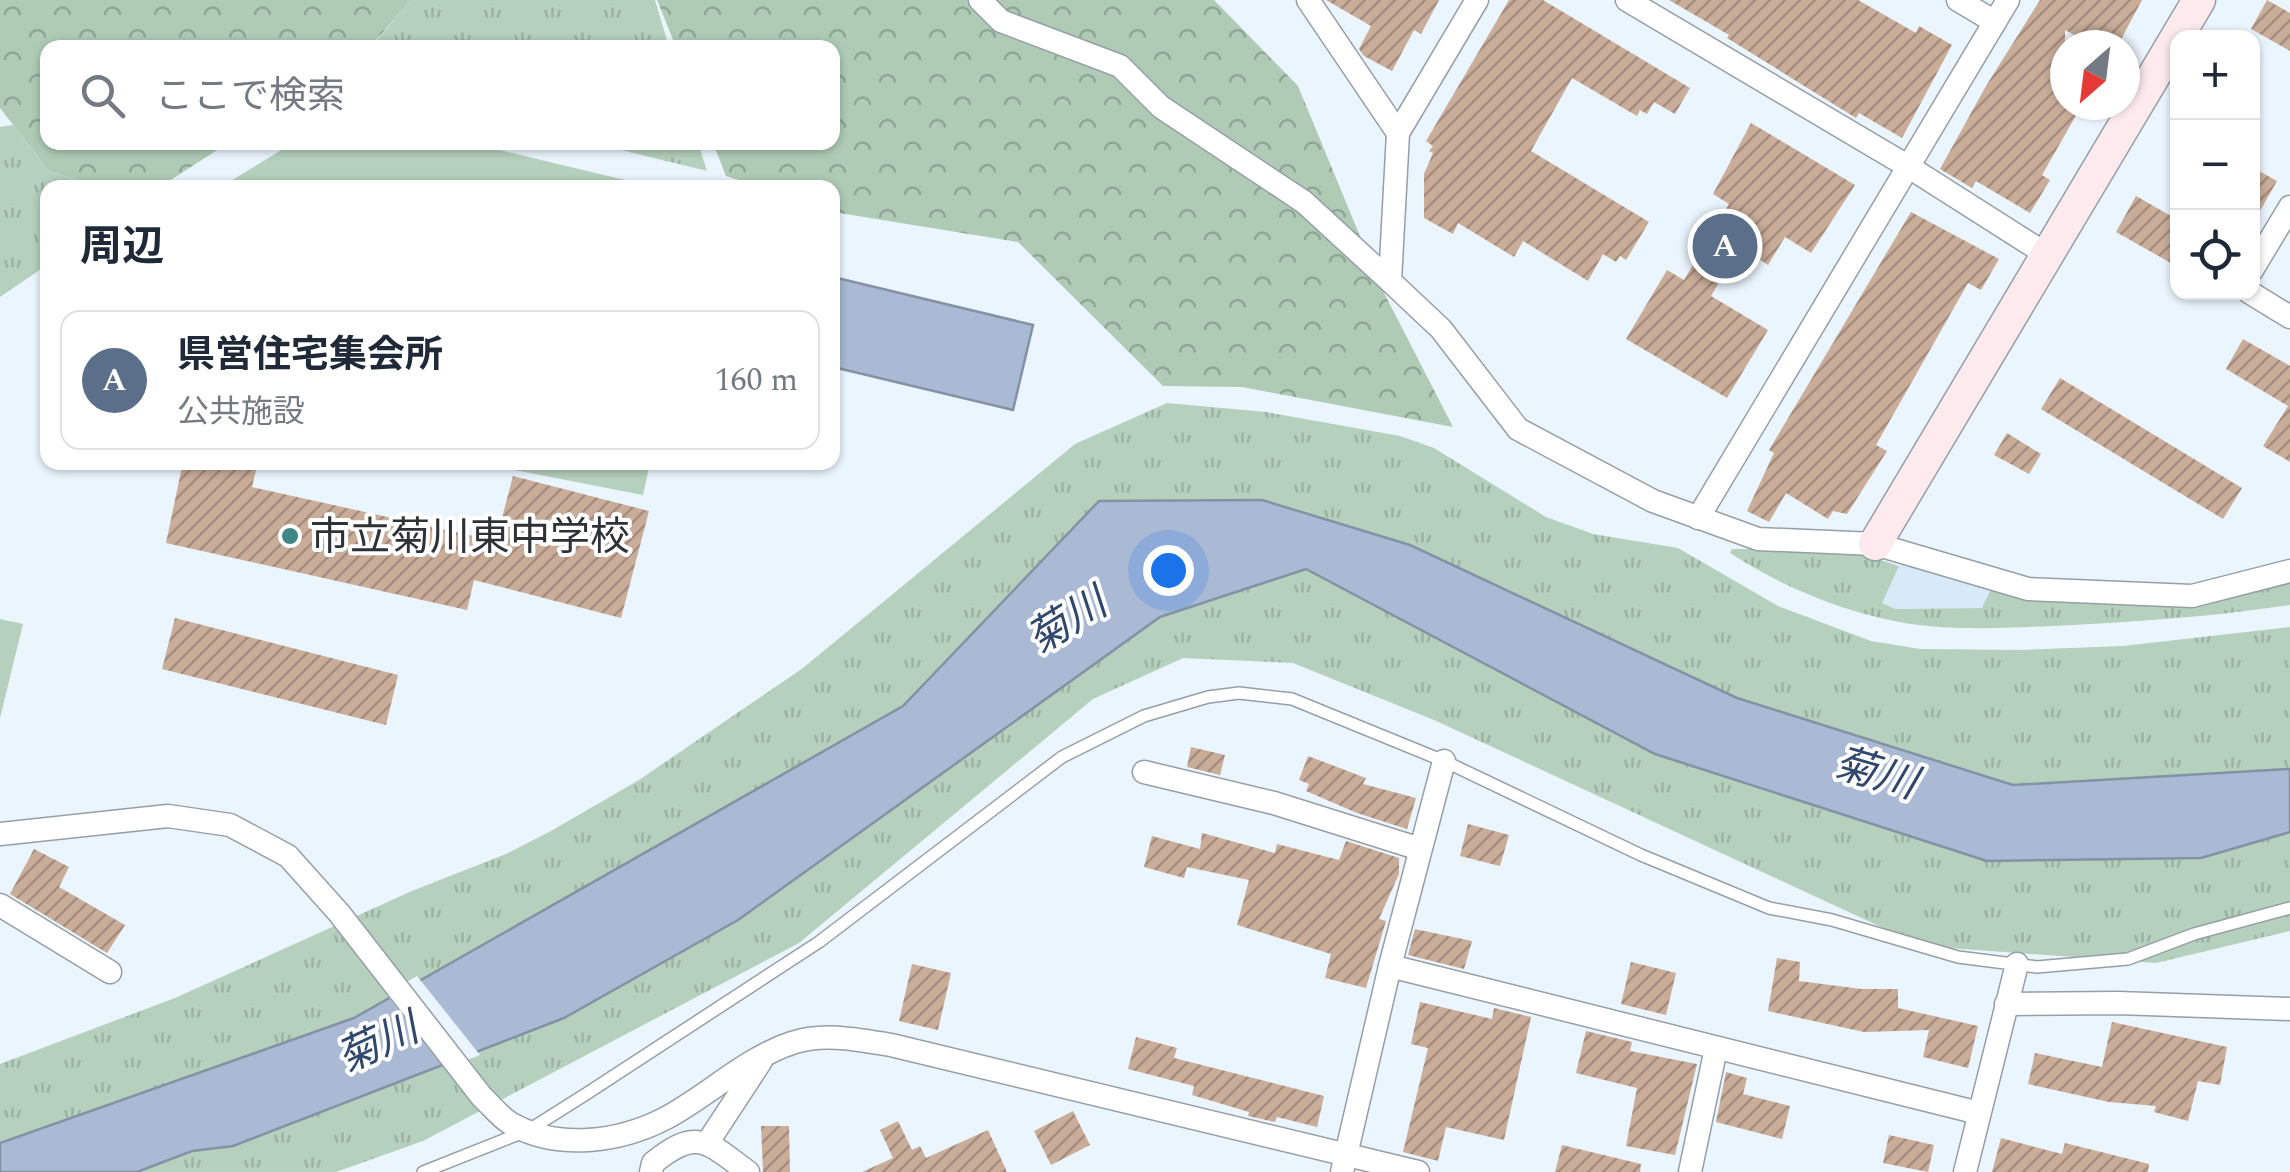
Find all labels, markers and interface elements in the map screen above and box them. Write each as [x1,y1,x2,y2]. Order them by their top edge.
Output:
north arrow [2050,30,2140,120]
map controls [2170,30,2260,300]
button: + [2170,30,2260,120]
search box [40,40,840,150]
icon: search [75,68,130,123]
text: ここで検索 [155,68,345,126]
button: − [2170,120,2260,210]
pin: A [1692,208,1758,284]
button: locate [2170,210,2260,300]
text: 周辺 [80,216,164,279]
text: 県営住宅集会所 [177,327,443,385]
text: A [102,356,127,405]
text: 160 m [714,356,798,405]
text: 公共施設 [177,388,305,437]
place label: 市立菊川東中学校 [310,508,630,569]
marker: 市立菊川東中学校 [279,525,301,547]
your location [1143,545,1194,596]
water label: 菊川 [1015,571,1123,671]
water label: 菊川 [1826,733,1928,817]
water label: 菊川 [327,996,433,1091]

